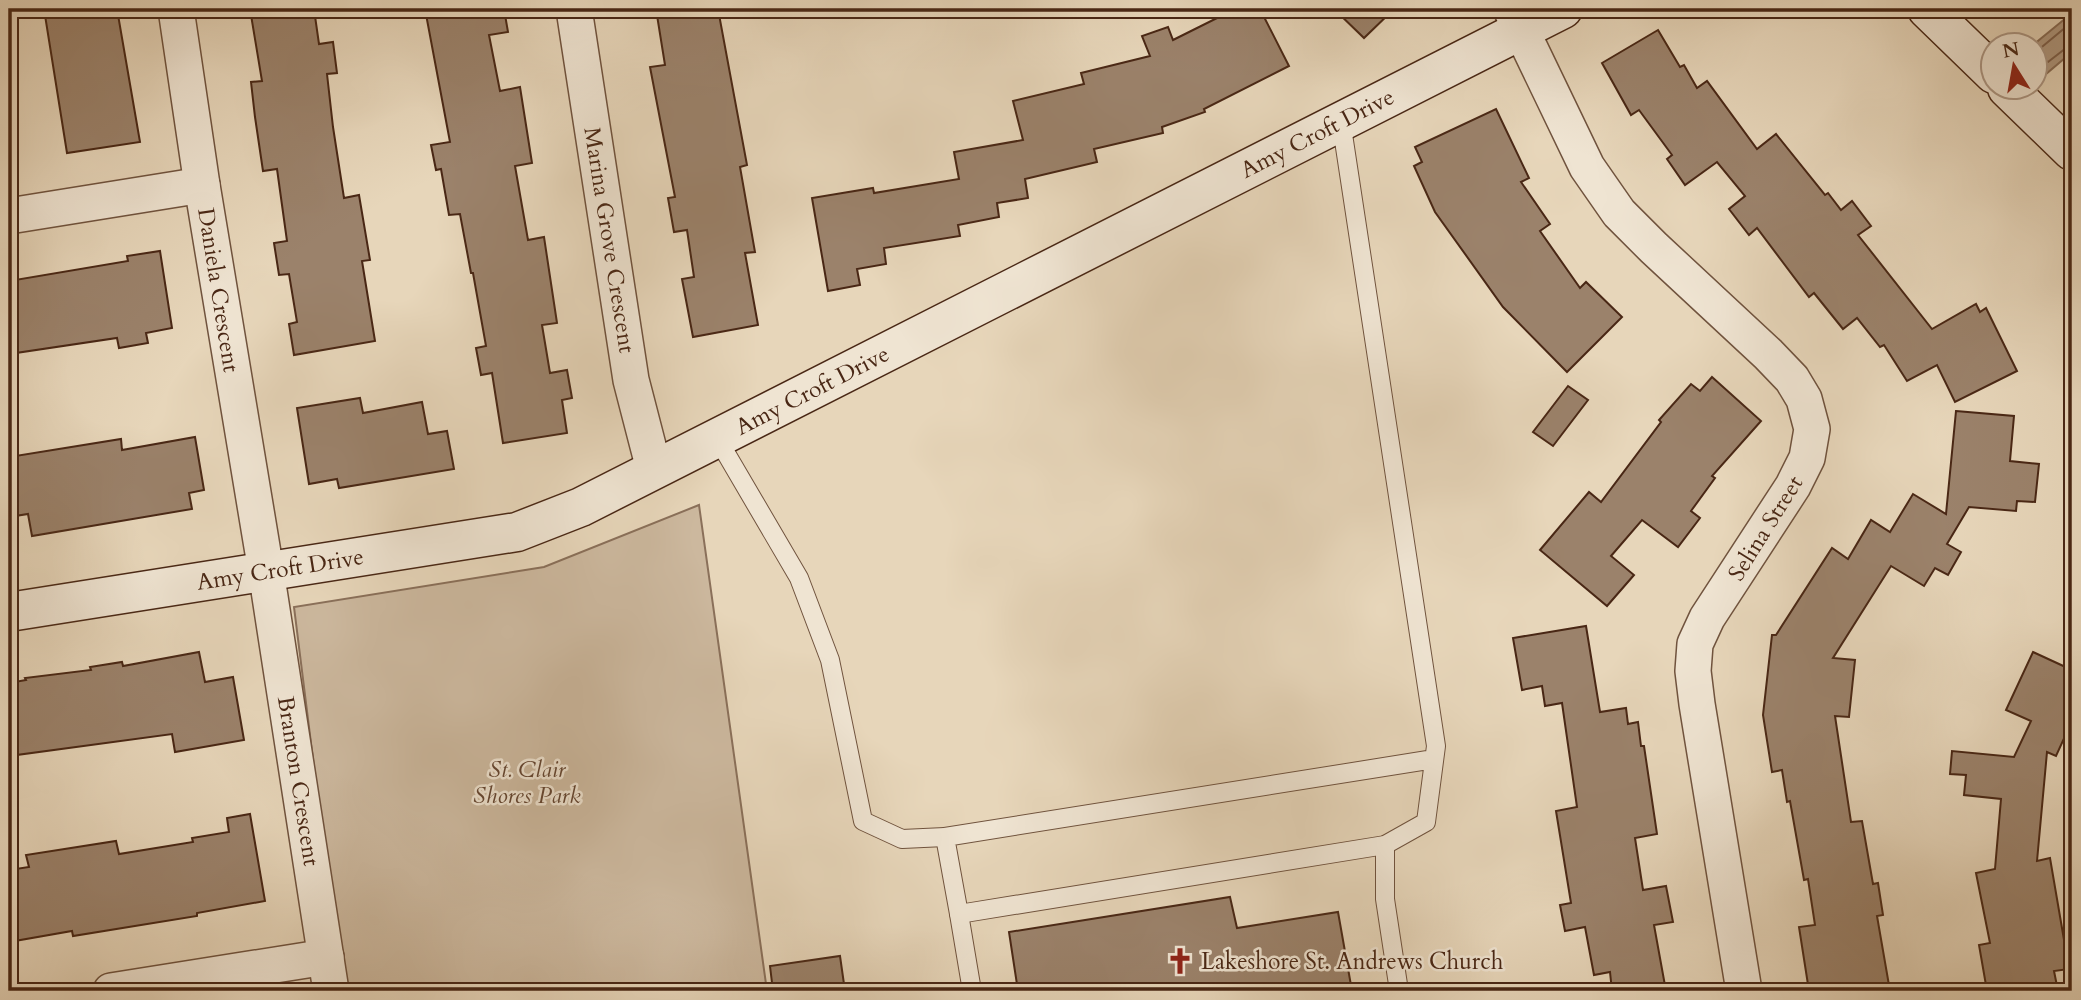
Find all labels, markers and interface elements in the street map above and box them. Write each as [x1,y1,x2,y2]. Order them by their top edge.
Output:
north arrow [1980,32,2050,102]
text: N [2000,36,2022,65]
street label: Amy Croft Drive [1235,81,1399,186]
street label: Marina Grove Crescent [576,125,643,355]
street label: Daniela Crescent [190,206,247,374]
street label: Amy Croft Drive [730,338,894,443]
street label: Selina Street [1721,470,1810,587]
street label: Amy Croft Drive [194,541,366,598]
street label: Branton Crescent [270,694,327,868]
park label: St. Clair Shores Park [473,754,581,811]
church icon: Lakeshore St. Andrews Church [1165,946,1195,976]
place label: Lakeshore St. Andrews Church [1201,946,1504,977]

